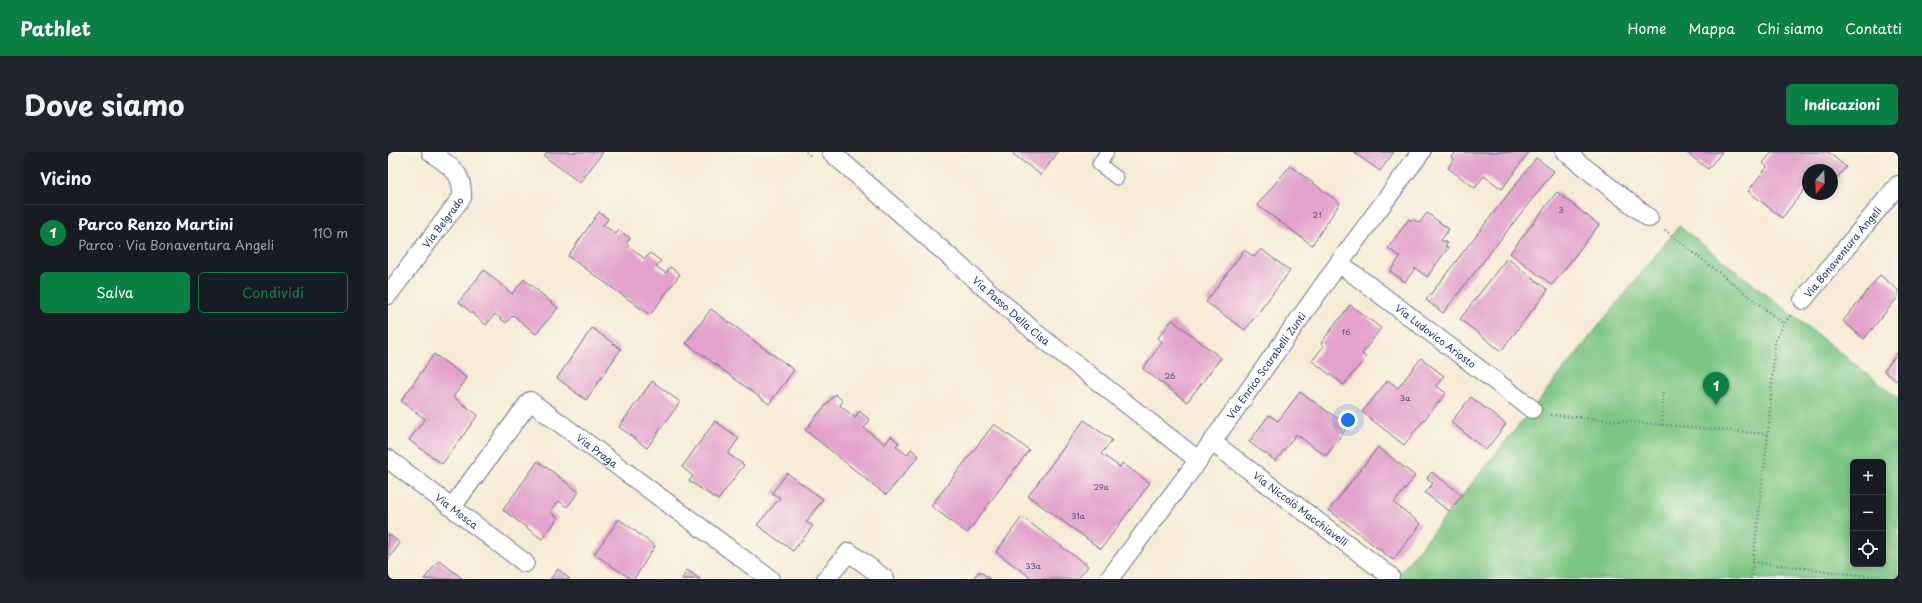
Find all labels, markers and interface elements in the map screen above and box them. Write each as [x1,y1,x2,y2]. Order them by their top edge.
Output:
text: Pathlet [20,14,91,42]
text: Home [1628,18,1666,39]
text: Mappa [1688,18,1735,39]
text: Chi siamo [1757,18,1823,39]
text: Contatti [1845,18,1902,39]
text: Dove siamo [24,83,185,126]
button: Indicazioni [1786,84,1898,125]
north arrow [1802,164,1838,200]
text: Vicino [40,165,91,191]
street label: Via Belgrado [418,193,467,251]
street label: Via Bonaventura Angeli [1800,203,1884,301]
house number: 3 [1558,204,1564,216]
house number: 21 [1312,209,1322,221]
text: Parco Renzo Martini [78,212,233,235]
text: 1 [50,223,56,242]
text: 110 m [313,223,348,242]
text: Parco · Via Bonaventura Angeli [78,235,274,254]
button: Salva [40,272,190,313]
button: Condividi [198,272,348,313]
street label: Via Passo Della Cisa [969,272,1054,349]
street label: Via Ludovico Ariosto [1392,300,1480,371]
street label: Via Enrico Scarabelli Zunti [1223,309,1309,422]
house number: 16 [1341,326,1351,338]
house number: 26 [1165,370,1176,382]
pin: 1 [1703,372,1729,405]
house number: 3a [1400,392,1410,404]
your location [1338,410,1358,430]
street label: Via Praga [573,430,622,471]
map controls [1850,459,1886,567]
button: + [1850,459,1886,495]
street label: Via Niccolò Macchiavelli [1250,468,1352,549]
house number: 29a [1093,481,1109,493]
street label: Via Mosca [432,489,482,532]
button: − [1850,495,1886,531]
house number: 31a [1071,510,1085,522]
button: locate [1850,531,1886,567]
house number: 33a [1025,560,1041,572]

